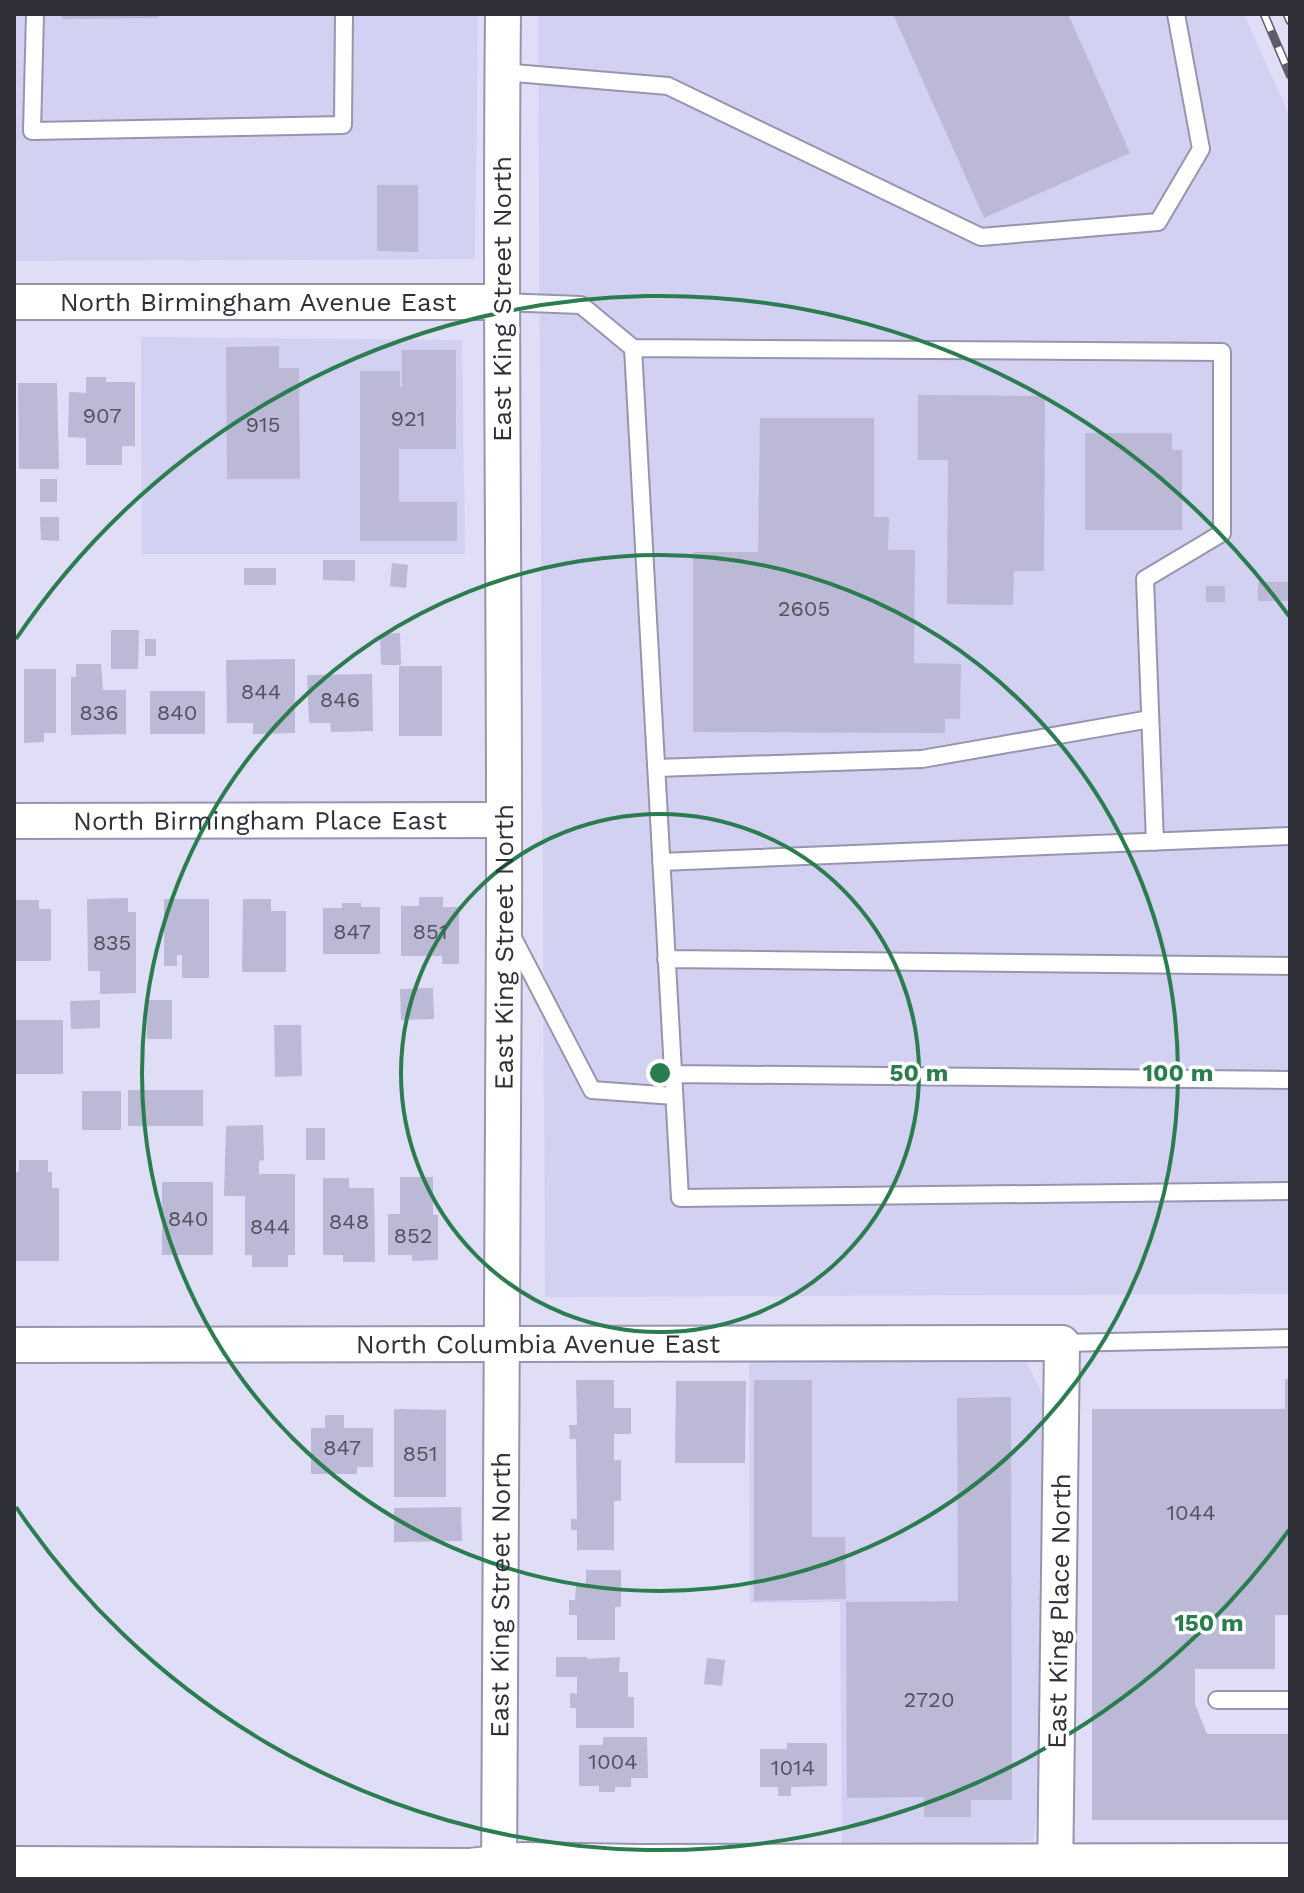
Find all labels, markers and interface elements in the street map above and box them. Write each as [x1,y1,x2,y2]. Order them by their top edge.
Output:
street label: East King Street North [487,156,517,442]
street label: North Birmingham Avenue East [60,287,456,317]
house number: 907 [82,403,122,428]
house number: 921 [391,406,425,431]
house number: 915 [246,412,280,437]
house number: 2605 [778,596,830,621]
house number: 844 [241,679,281,704]
house number: 846 [320,687,360,712]
house number: 836 [79,700,119,725]
house number: 840 [157,700,197,725]
street label: East King Street North [489,804,519,1090]
street label: North Birmingham Place East [73,805,447,836]
house number: 847 [333,919,371,944]
house number: 851 [413,919,447,944]
house number: 835 [93,930,131,955]
centre of rings [646,1059,674,1087]
text: 50 m [890,1059,948,1087]
text: 100 m [1143,1059,1213,1087]
house number: 840 [168,1206,208,1231]
house number: 848 [329,1209,369,1234]
house number: 844 [250,1214,290,1239]
house number: 852 [393,1223,433,1248]
street label: North Columbia Avenue East [356,1329,720,1359]
house number: 847 [323,1435,361,1460]
house number: 851 [403,1441,437,1466]
street label: East King Street North [484,1452,516,1738]
street label: East King Place North [1042,1473,1076,1749]
house number: 1044 [1166,1500,1216,1525]
text: 150 m [1174,1609,1244,1637]
house number: 2720 [903,1687,955,1712]
house number: 1004 [588,1749,638,1774]
house number: 1014 [771,1755,815,1780]

